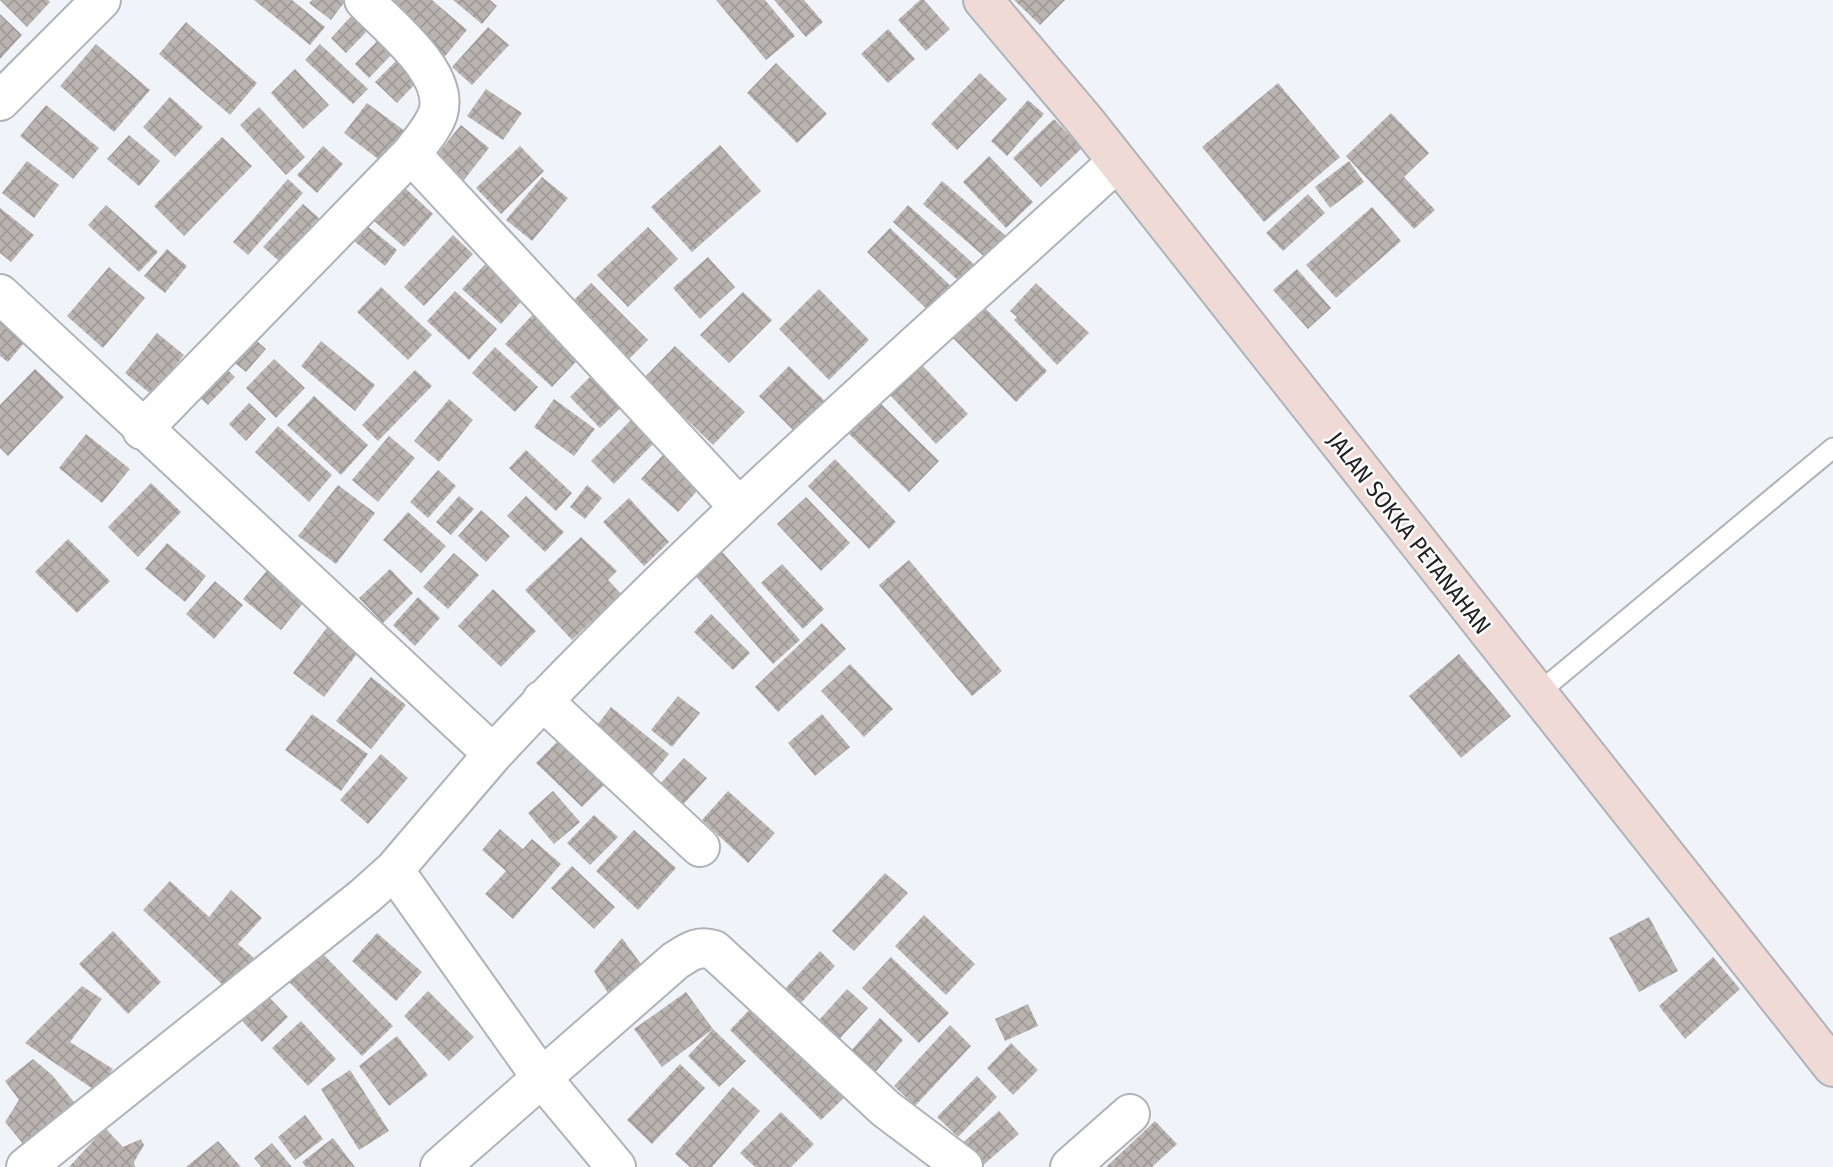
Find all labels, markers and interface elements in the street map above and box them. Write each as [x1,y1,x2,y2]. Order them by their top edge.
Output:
street label: JALAN SOKKA PETANAHAN [1321,426,1497,640]

